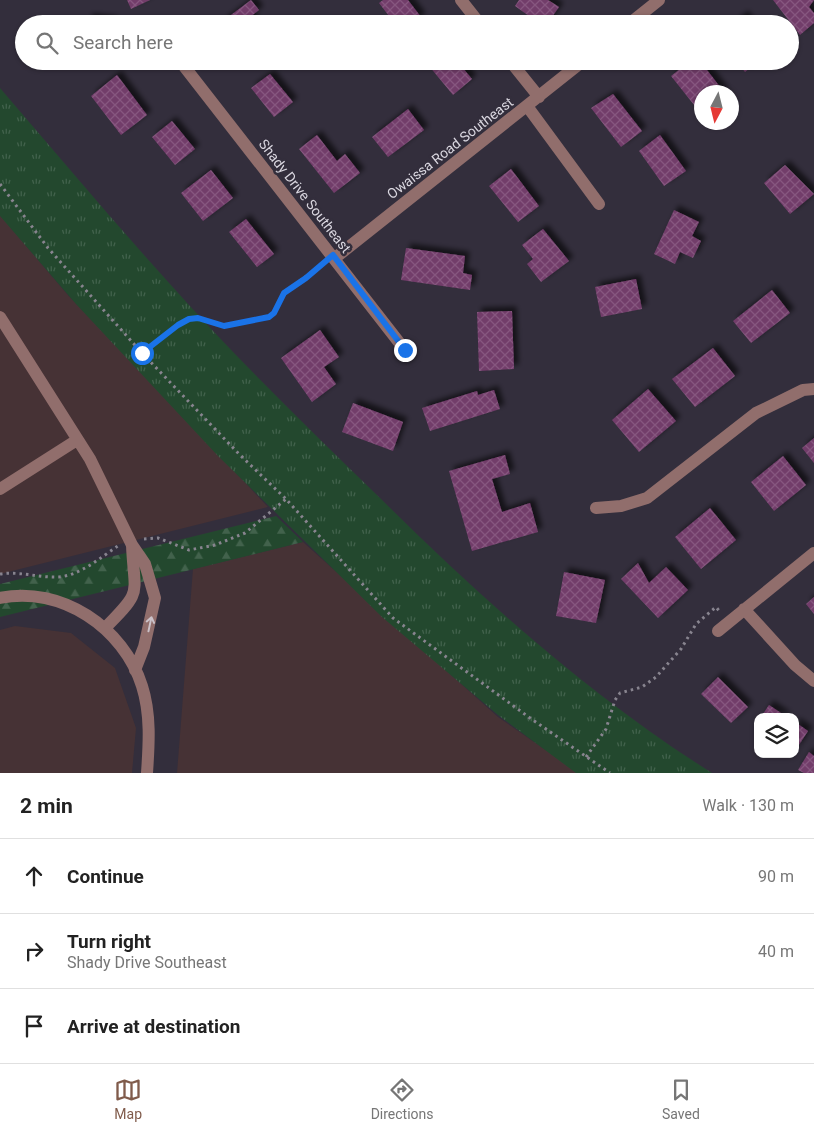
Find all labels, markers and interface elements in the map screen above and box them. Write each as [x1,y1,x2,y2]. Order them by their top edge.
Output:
search box [15,15,799,70]
icon: search [33,29,61,57]
text: Search here [73,31,173,54]
north arrow [694,85,739,130]
street label: Owaissa Road Southeast [384,94,517,202]
street label: Shady Drive Southeast [256,136,355,256]
route end [394,339,417,362]
route start [131,342,154,365]
one-way arrow [146,616,155,632]
map controls [754,713,799,758]
button: layers [754,713,799,758]
text: 2 min [20,794,73,818]
text: Walk · 130 m [702,796,794,815]
icon: ahead [20,862,48,890]
text: Continue [67,865,144,888]
text: 90 m [758,867,794,886]
text: Turn right [67,930,151,953]
icon: right [20,937,48,965]
text: 40 m [758,942,794,961]
text: Shady Drive Southeast [67,953,227,972]
icon: arrive [20,1012,48,1040]
text: Arrive at destination [67,1015,240,1038]
tab: Map [114,1076,142,1122]
tab: Directions [371,1076,434,1122]
tab: Saved [662,1076,700,1122]

